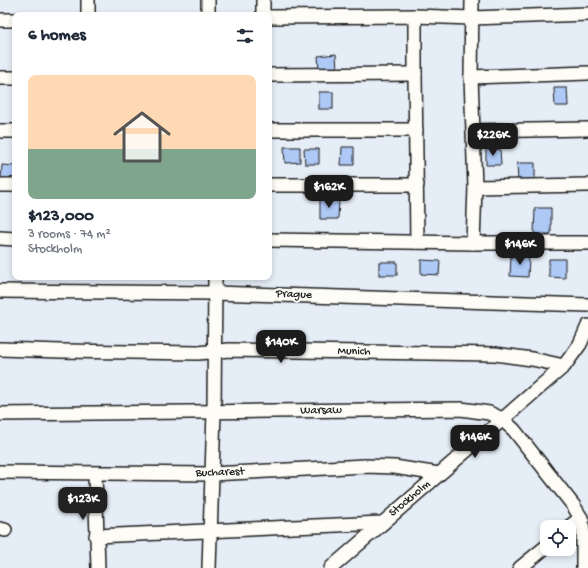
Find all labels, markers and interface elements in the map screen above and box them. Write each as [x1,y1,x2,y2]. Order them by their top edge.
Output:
icon: filters [234,25,256,47]
text: 6 homes [28,26,86,46]
icon: home [106,101,178,173]
pin: $226K [465,123,521,157]
text: $226K [477,128,509,143]
pin: $162K [301,175,357,209]
text: $162K [313,180,345,195]
text: $123,000 [28,207,94,227]
text: 3 rooms · 74 m² [28,227,111,242]
pin: $146K [492,232,548,266]
text: $146K [505,237,536,252]
text: Stockholm [28,242,82,257]
street label: Prague [275,287,313,303]
pin: $140K [253,330,309,364]
text: $140K [265,335,297,350]
street label: Munich [337,345,371,359]
street label: Warsaw [300,404,343,418]
pin: $146K [447,425,503,459]
text: $146K [460,430,491,445]
street label: Bucharest [194,465,246,481]
street label: Stockholm [386,477,434,520]
pin: $123K [55,487,111,521]
text: $123K [67,492,99,507]
map controls [540,520,576,556]
button: locate [540,520,576,556]

